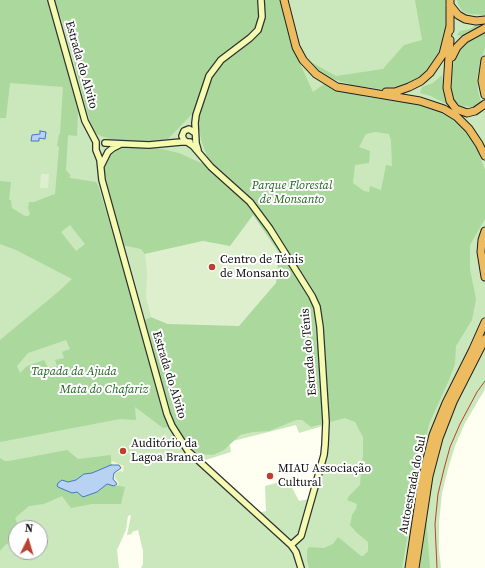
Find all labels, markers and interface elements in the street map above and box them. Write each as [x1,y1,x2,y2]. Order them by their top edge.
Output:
street label: Estrada do Alvito [62,19,100,111]
park label: Parque Florestal de Monsanto [252,179,332,207]
place label: Centro de Ténis de Monsanto [220,253,303,281]
marker: Centro de Ténis de Monsanto [207,262,217,272]
street label: Estrada do Ténis [298,308,320,396]
street label: Estrada do Alvito [149,330,189,420]
park label: Tapada da Ajuda [31,365,117,379]
park label: Mata do Chafariz [60,383,148,397]
street label: Autoestrada do Sul [396,435,430,535]
place label: Auditório da Lagoa Branca [131,437,204,465]
marker: Auditório da Lagoa Branca [118,446,128,456]
place label: MIAU Associação Cultural [278,462,371,490]
marker: MIAU Associação Cultural [265,471,275,481]
north arrow [8,520,48,560]
text: N [24,521,34,536]

